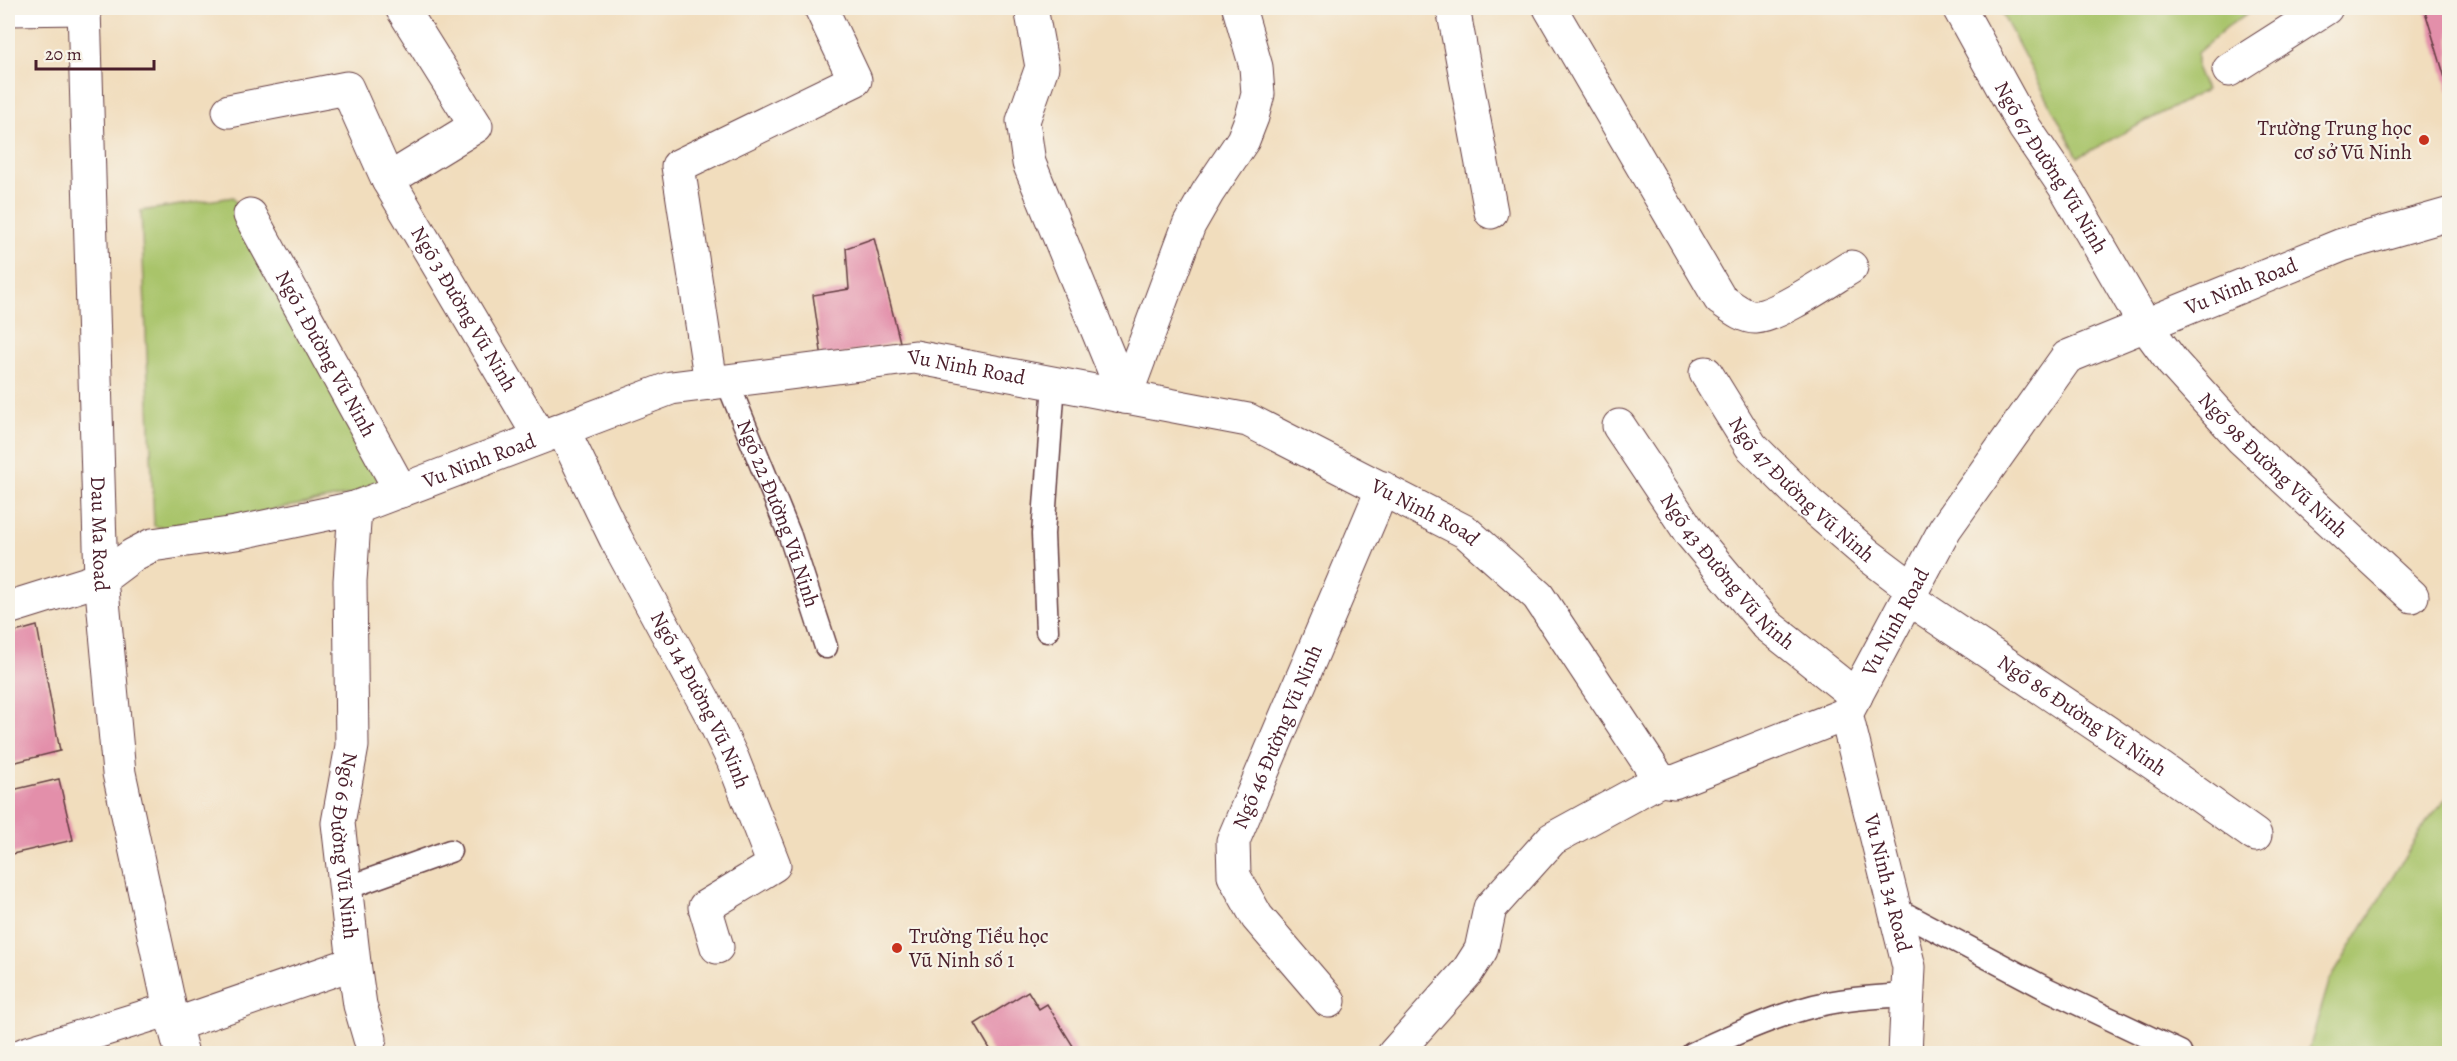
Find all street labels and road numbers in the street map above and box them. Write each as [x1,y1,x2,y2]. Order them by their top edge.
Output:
street label: Ngõ 67 Đường Vũ Ninh [1988,76,2114,258]
street label: Ngõ 3 Đường Vũ Ninh [404,221,524,396]
street label: Vu Ninh Road [2180,250,2302,322]
street label: Ngõ 1 Đường Vũ Ninh [269,265,383,442]
street label: Vu Ninh Road [905,342,1029,392]
street label: Ngõ 98 Đường Vũ Ninh [2192,386,2354,544]
street label: Ngõ 47 Đường Vũ Ninh [1722,411,1881,569]
street label: Ngõ 22 Đường Vũ Ninh [730,415,826,611]
street label: Vu Ninh Road [418,426,540,495]
street label: Vu Ninh Road [1365,471,1486,552]
street label: Dau Ma Road [84,476,116,593]
street label: Ngõ 43 Đường Vũ Ninh [1654,488,1801,656]
street label: Vu Ninh Road [1854,562,1936,682]
street label: Ngõ 14 Đường Vũ Ninh [644,606,757,792]
street label: Ngõ 46 Đường Vũ Ninh [1226,640,1329,833]
street label: Ngõ 86 Đường Vũ Ninh [1992,648,2172,782]
street label: Ngõ 6 Đường Vũ Ninh [324,750,365,941]
street label: Vu Ninh 34 Road [1857,810,1919,956]

